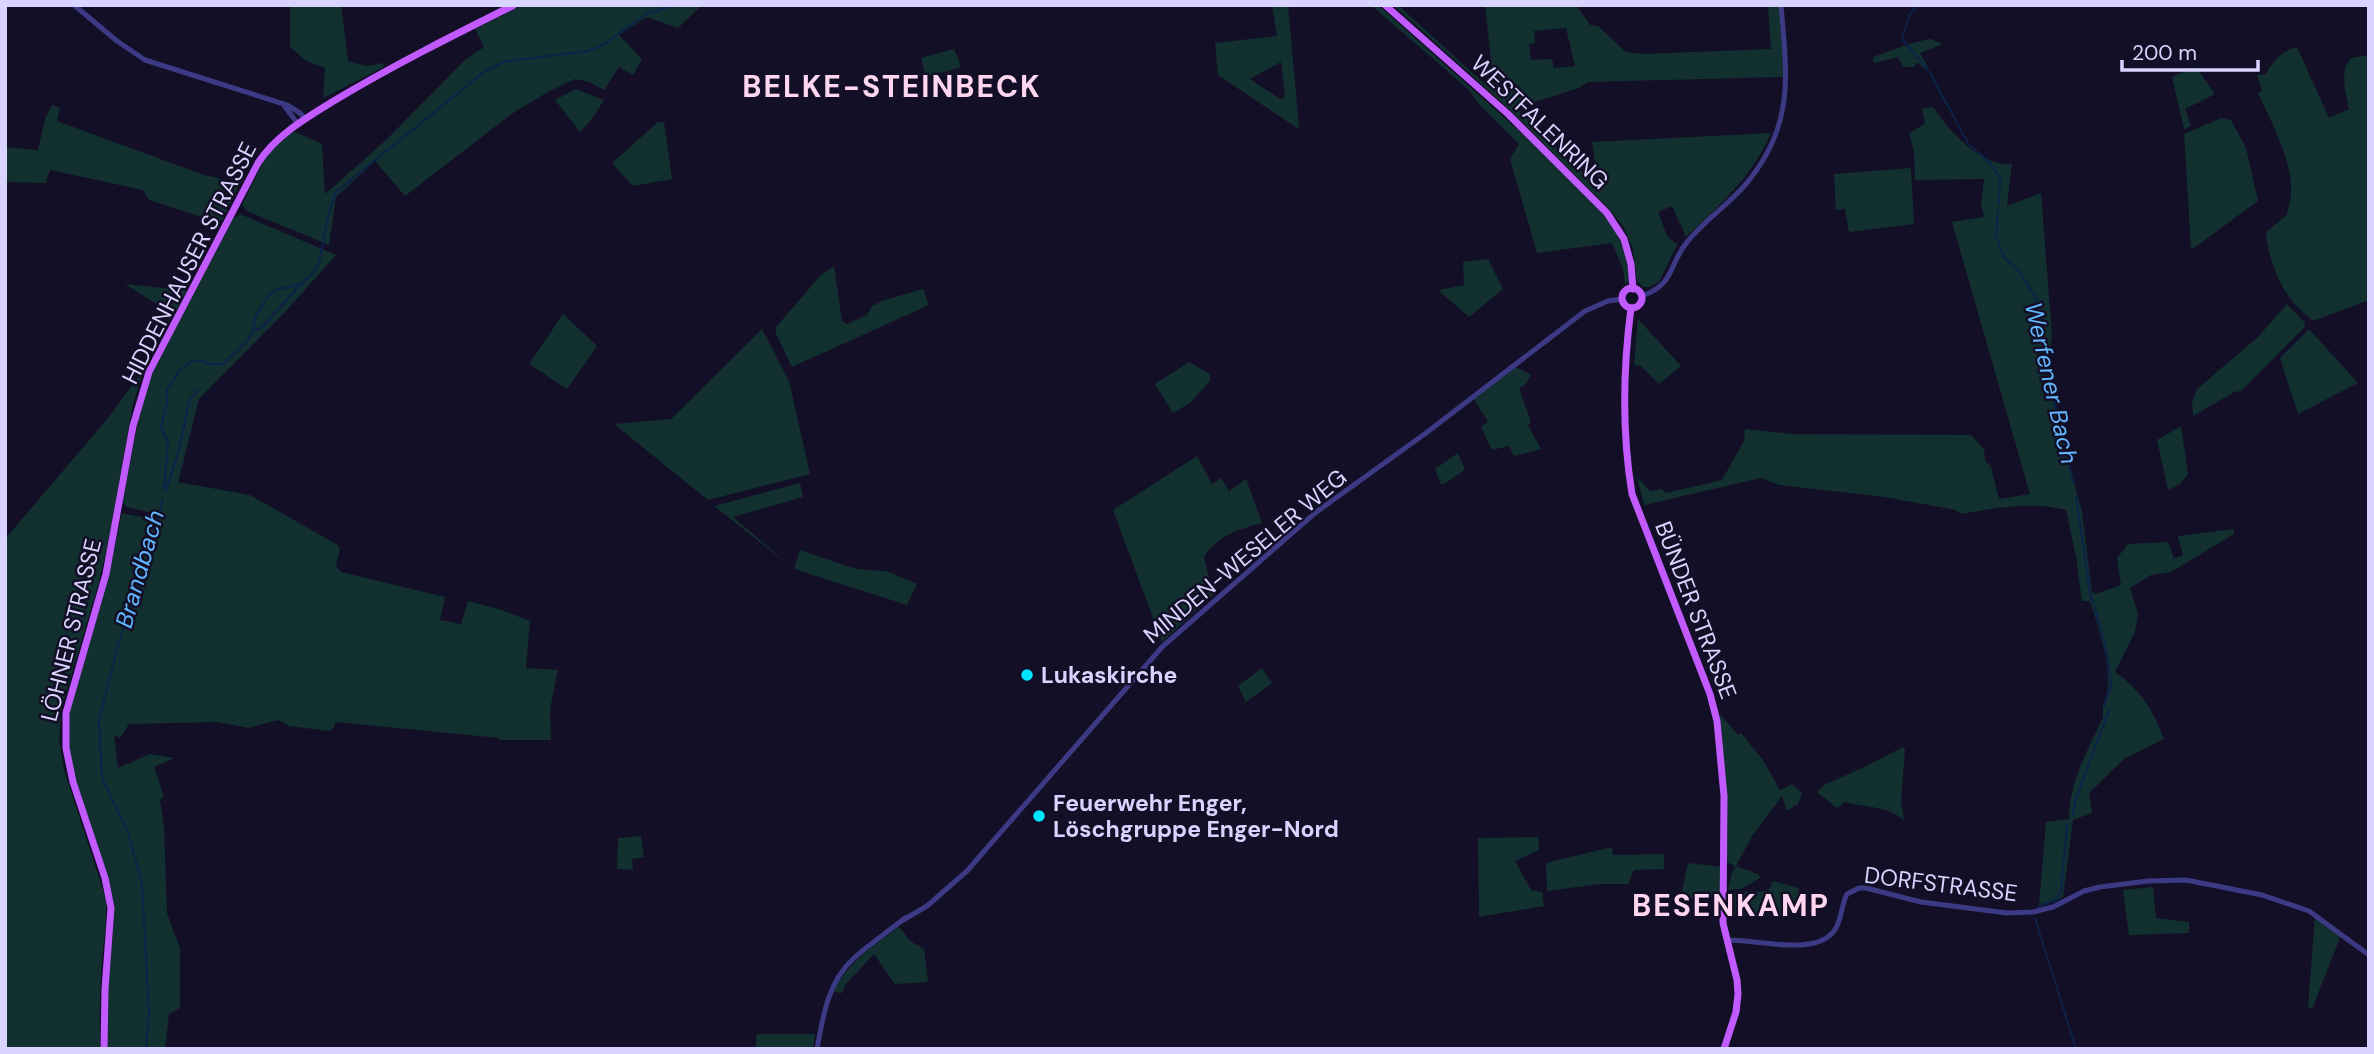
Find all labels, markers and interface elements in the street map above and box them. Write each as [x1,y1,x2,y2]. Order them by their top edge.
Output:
scale bar [2122,28,2258,72]
text: 200 m [2132,39,2197,67]
street label: WESTFALENRING [1465,49,1615,195]
district label: BELKE-STEINBECK [742,67,1042,106]
street label: HIDDENHAUSER STRASSE [115,137,263,389]
water label: Werfener Bach [2018,299,2085,467]
street label: MINDEN-WESELER WEG [1137,462,1353,650]
water label: Brandbach [108,506,171,631]
street label: BÜNDER STRASSE [1648,517,1744,703]
street label: LÖHNER STRASSE [34,536,108,724]
place label: Lukaskirche [1041,660,1177,690]
marker: Lukaskirche [1019,667,1035,683]
place label: Feuerwehr Enger, Löschgruppe Enger-Nord [1053,788,1339,844]
marker: Feuerwehr Enger, Löschgruppe Enger-Nord [1031,808,1047,824]
street label: DORFSTRASSE [1863,860,2019,908]
district label: BESENKAMP [1632,886,1830,925]

